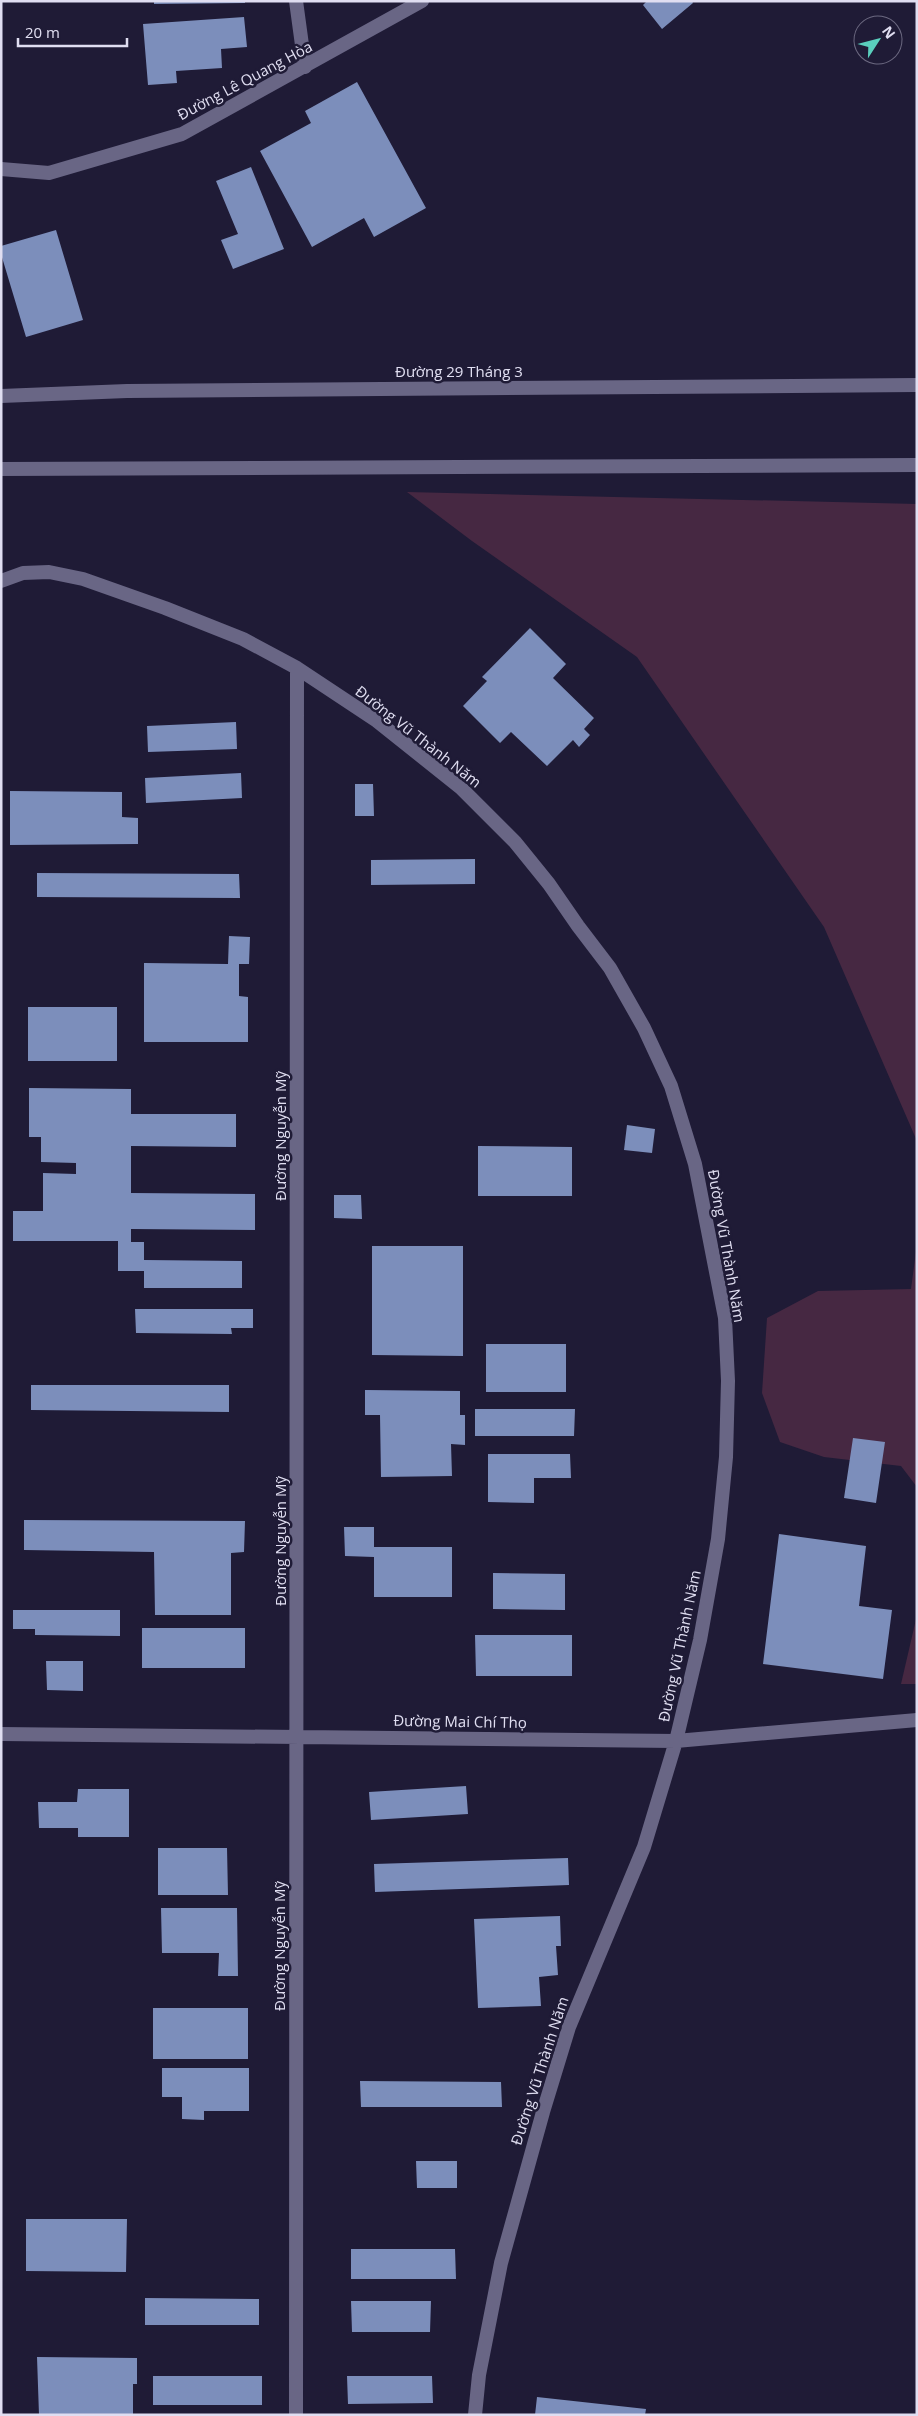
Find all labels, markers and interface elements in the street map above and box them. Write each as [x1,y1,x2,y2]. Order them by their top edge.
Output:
scale bar [18,15,126,47]
north arrow [853,15,903,65]
text: 20 m [25,22,60,42]
text: N [878,22,900,42]
street label: Đường Lê Quang Hòa [174,36,316,124]
street label: Đường 29 Tháng 3 [395,361,523,381]
street label: Đường Vũ Thành Năm [351,681,486,792]
street label: Đường Nguyễn Mỹ [270,1071,290,1201]
street label: Đường Vũ Thành Năm [704,1168,750,1324]
street label: Đường Nguyễn Mỹ [270,1476,290,1606]
street label: Đường Vũ Thành Năm [653,1568,705,1724]
street label: Đường Mai Chí Thọ [393,1710,527,1732]
street label: Đường Nguyễn Mỹ [269,1881,289,2011]
street label: Đường Vũ Thành Năm [506,1994,572,2147]

